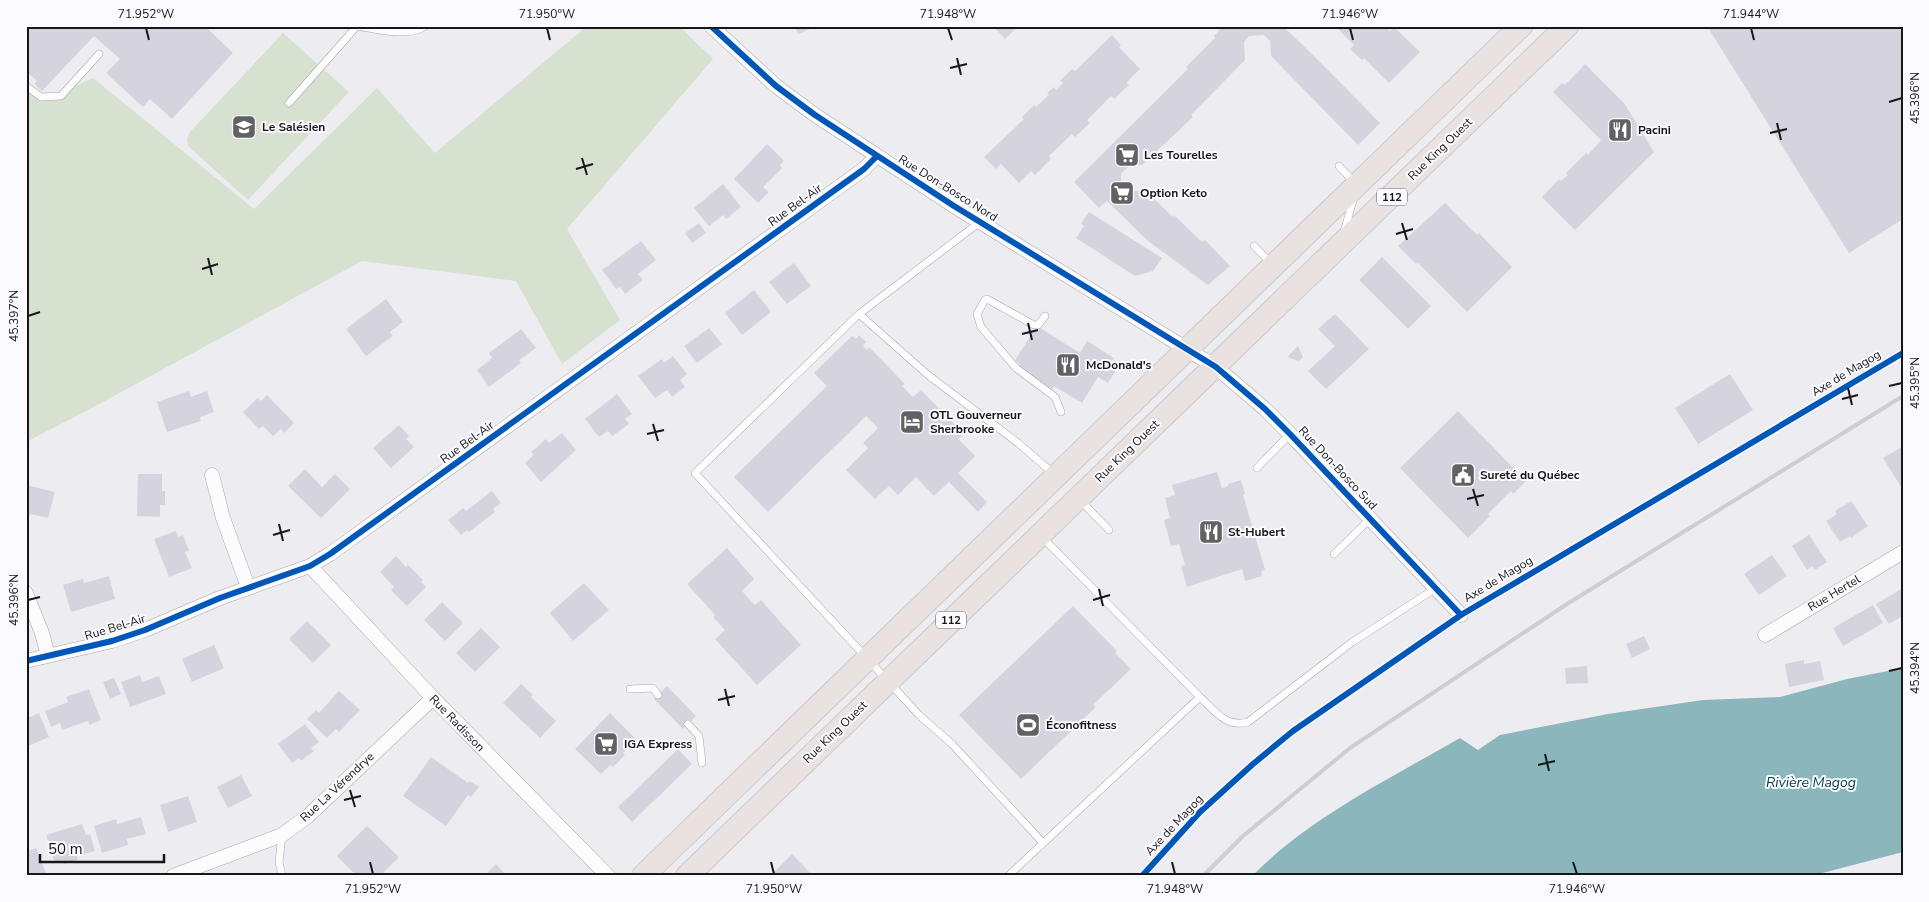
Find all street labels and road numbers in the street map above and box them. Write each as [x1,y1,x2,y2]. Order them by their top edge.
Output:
street label: Rue King Ouest [1404,114,1476,184]
street label: Rue Don-Bosco Nord [895,151,1001,225]
street label: Rue Bel-Air [765,180,826,230]
road number: 112 [1377,188,1407,206]
street label: Axe de Magog [1808,346,1884,400]
street label: Rue King Ouest [1091,416,1163,486]
street label: Rue Bel-Air [437,417,498,467]
street label: Rue Don-Bosco Sud [1295,423,1381,513]
street label: Axe de Magog [1460,552,1536,606]
street label: Rue Hertel [1805,571,1864,615]
street label: Rue Bel-Air [83,610,148,644]
road number: 112 [936,612,966,628]
street label: Rue Radisson [426,691,488,755]
street label: Rue King Ouest [799,697,871,767]
street label: Rue La Vérendrye [297,749,377,825]
street label: Axe de Magog [1142,791,1206,859]

